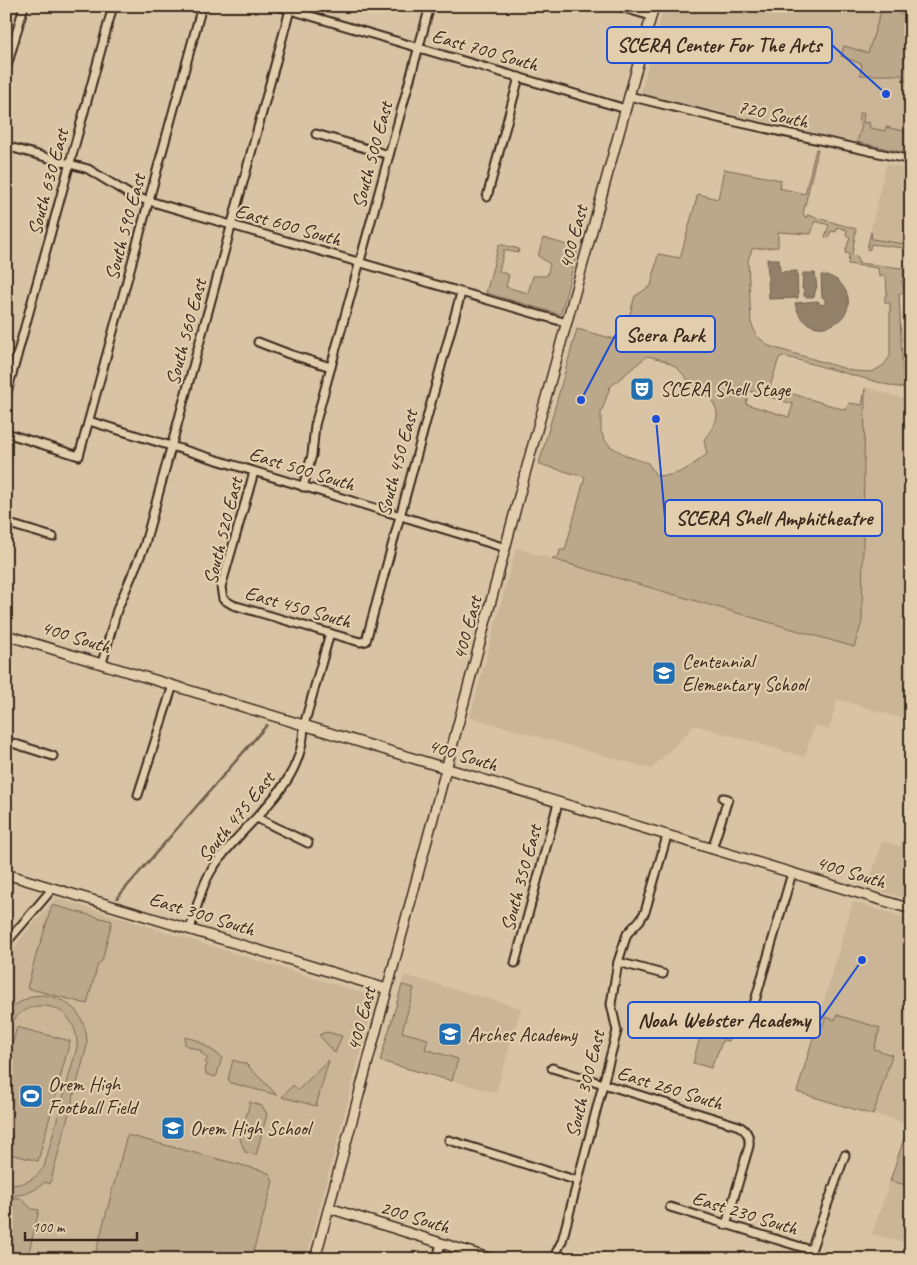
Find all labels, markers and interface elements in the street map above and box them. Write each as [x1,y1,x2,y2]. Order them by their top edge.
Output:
street label: East 700 South [429,23,542,77]
callout: SCERA Center For The Arts [607,27,832,63]
text: SCERA Center For The Arts [617,32,824,58]
street label: 720 South [735,94,812,134]
street label: South 500 East [346,97,399,211]
street label: South 630 East [22,124,75,238]
street label: South 590 East [99,169,152,283]
street label: East 600 South [232,198,345,252]
street label: 400 East [553,200,594,271]
street label: South 560 East [160,274,213,388]
callout: Scera Park [616,316,715,352]
text: Scera Park [626,322,707,348]
theatre icon: SCERA Shell Stage [629,376,655,402]
place label: SCERA Shell Stage [660,377,792,402]
street label: South 450 East [371,405,424,519]
street label: East 500 South [246,441,359,497]
street label: South 520 East [198,473,249,587]
callout: SCERA Shell Amphitheatre [665,500,882,536]
text: SCERA Shell Amphitheatre [676,505,874,531]
street label: East 450 South [242,580,355,634]
street label: 400 East [447,591,488,662]
street label: 400 South [38,615,115,660]
place label: Centennial Elementary School [682,649,810,697]
school or university icon: Centennial Elementary School [651,660,677,686]
street label: 400 South [425,733,502,778]
street label: South 475 East [192,765,282,867]
street label: South 350 East [495,820,548,934]
street label: 400 South [813,850,890,895]
street label: East 300 South [146,886,259,942]
street label: 400 East [341,982,382,1053]
callout: Noah Webster Academy [628,1002,820,1038]
text: Noah Webster Academy [638,1007,813,1033]
school or university icon: Arches Academy [437,1021,463,1047]
place label: Arches Academy [468,1022,578,1047]
street label: South 300 East [560,1026,611,1140]
street label: East 260 South [614,1060,727,1116]
place label: Orem High Football Field [48,1072,140,1120]
sports icon: Orem High Football Field [18,1083,44,1109]
school or university icon: Orem High School [160,1115,186,1141]
place label: Orem High School [190,1116,314,1141]
street label: East 230 South [689,1185,802,1241]
street label: 200 South [377,1195,454,1240]
scale bar [25,1210,138,1242]
text: 100 m [32,1218,66,1237]

